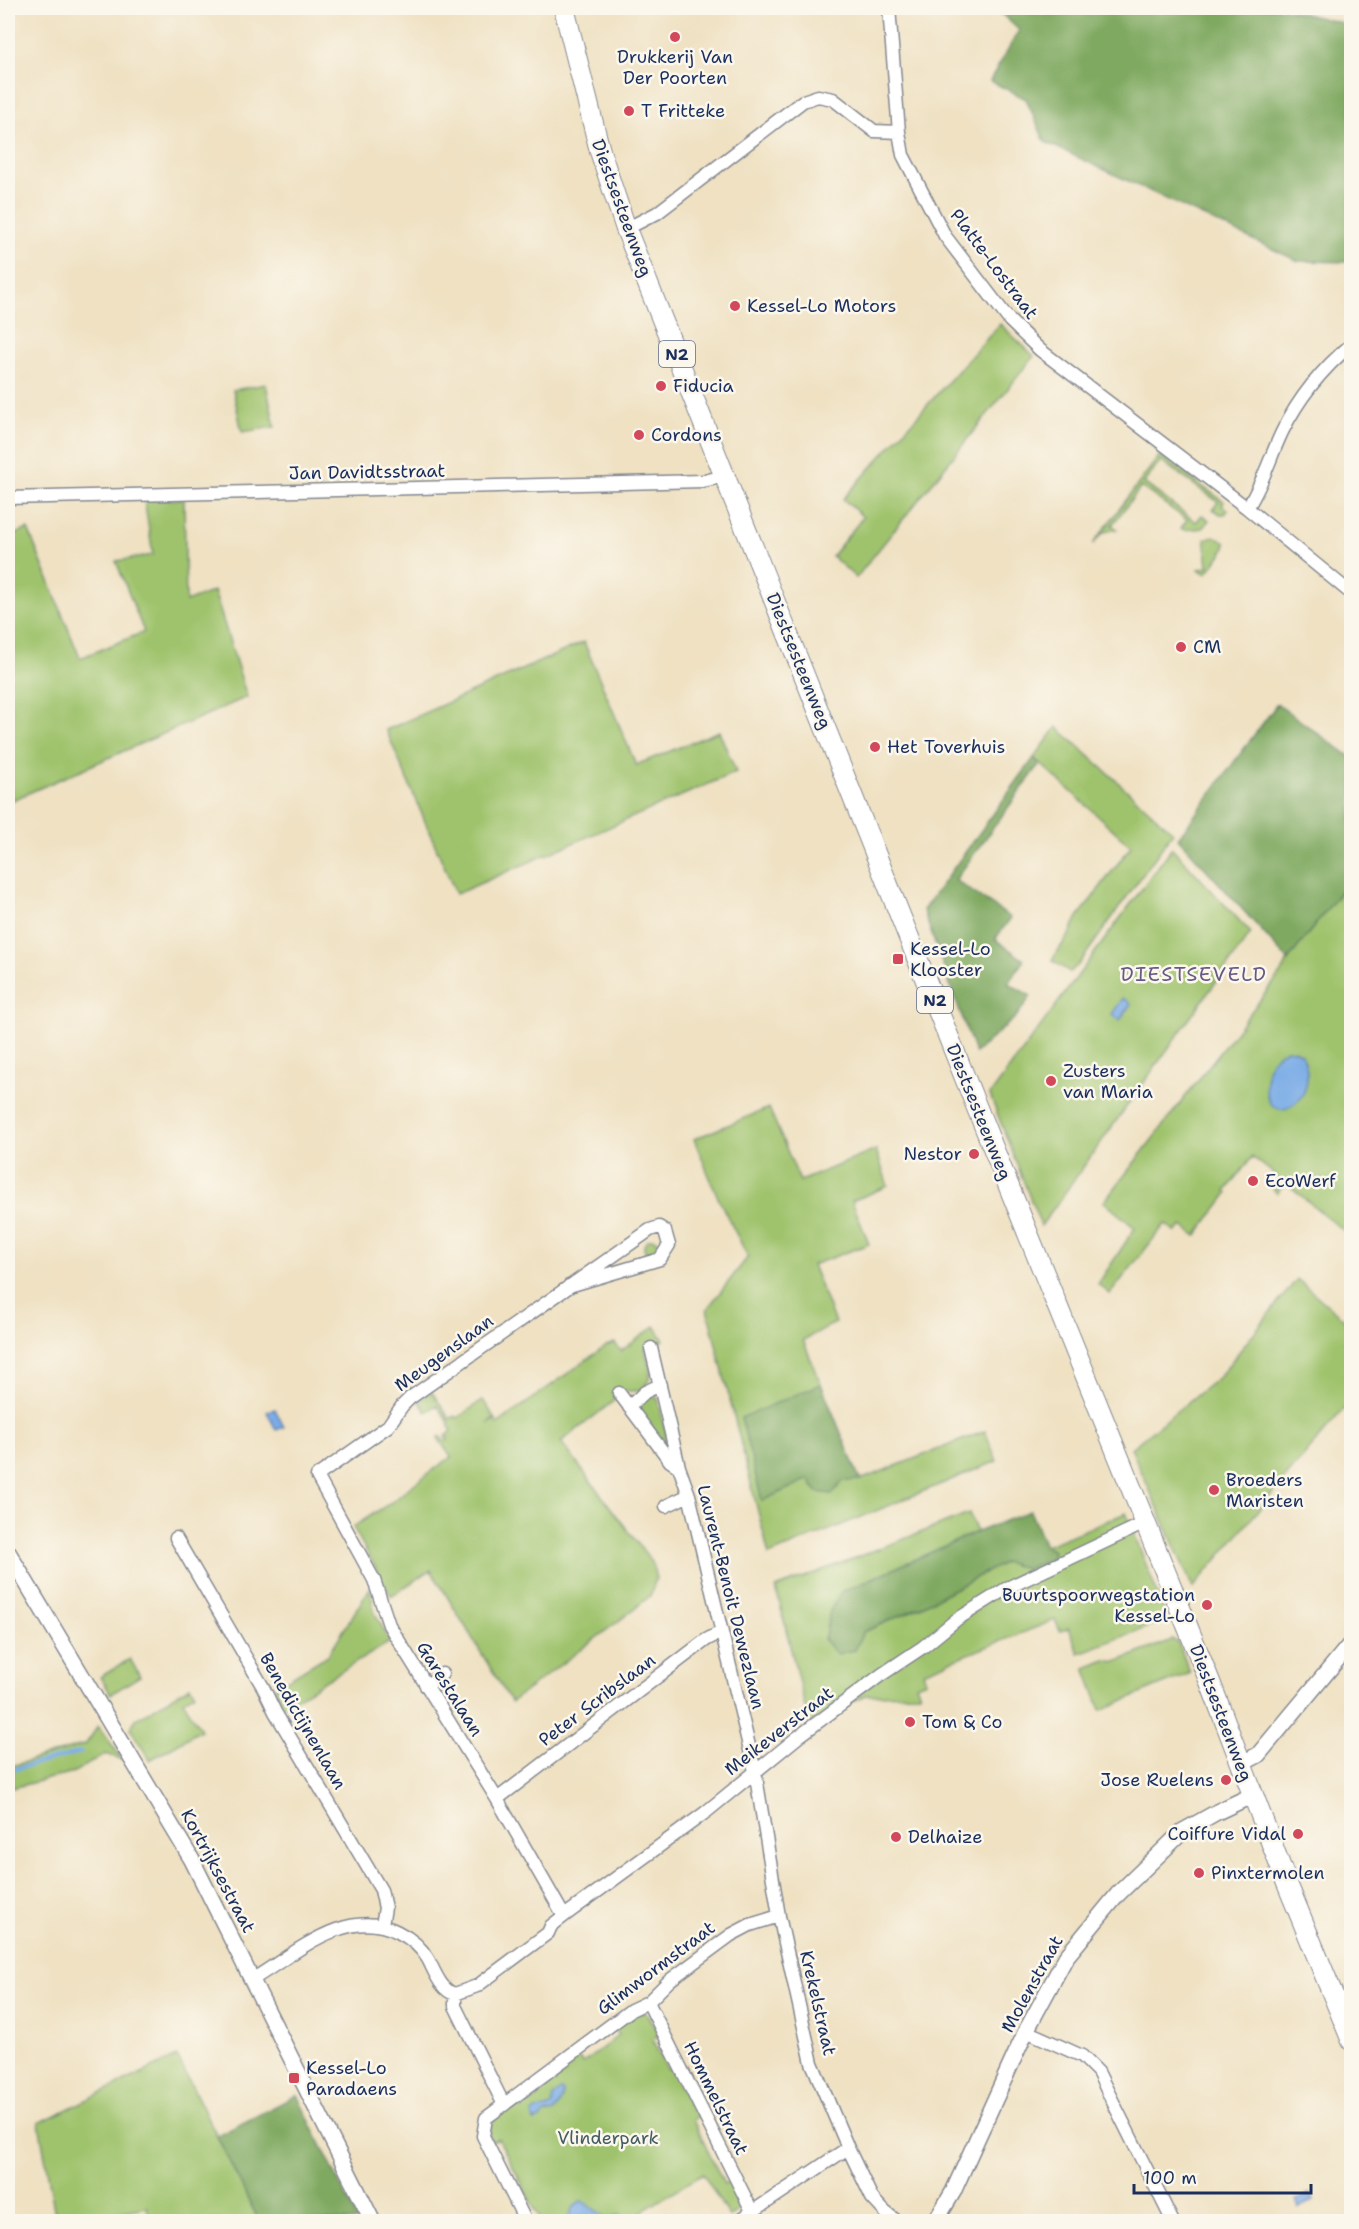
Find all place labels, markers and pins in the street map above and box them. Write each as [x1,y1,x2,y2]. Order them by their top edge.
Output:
marker: Drukkerij Van Der Poorten [668,30,682,44]
place label: Drukkerij Van Der Poorten [617,45,733,90]
place label: T Fritteke [641,99,725,123]
marker: T Fritteke [622,104,636,118]
place label: Kessel-Lo Motors [747,294,896,318]
marker: Kessel-Lo Motors [728,299,742,313]
place label: Fiducia [673,374,734,398]
marker: Fiducia [654,379,668,393]
place label: Cordons [651,423,722,447]
marker: Cordons [632,428,646,442]
place label: CM [1193,635,1221,659]
marker: CM [1174,640,1188,654]
place label: Het Toverhuis [887,735,1006,759]
marker: Het Toverhuis [868,740,882,754]
place label: Kessel-Lo Klooster [910,937,991,982]
marker: Kessel-Lo Klooster [891,952,905,966]
place label: Zusters van Maria [1063,1059,1153,1104]
marker: Zusters van Maria [1044,1074,1058,1088]
place label: Nestor [903,1142,962,1166]
marker: Nestor [967,1147,981,1161]
place label: EcoWerf [1265,1169,1336,1193]
marker: EcoWerf [1246,1174,1260,1188]
place label: Broeders Maristen [1226,1468,1304,1513]
marker: Broeders Maristen [1207,1483,1221,1497]
place label: Buurtspoorwegstation Kessel-Lo [1002,1583,1195,1628]
marker: Buurtspoorwegstation Kessel-Lo [1200,1598,1214,1612]
place label: Tom & Co [922,1710,1002,1734]
marker: Tom & Co [903,1715,917,1729]
place label: Jose Ruelens [1100,1768,1214,1792]
marker: Jose Ruelens [1219,1773,1233,1787]
place label: Coiffure Vidal [1168,1822,1287,1846]
place label: Delhaize [908,1825,982,1849]
marker: Coiffure Vidal [1291,1827,1305,1841]
marker: Delhaize [889,1830,903,1844]
place label: Pinxtermolen [1211,1861,1325,1885]
marker: Pinxtermolen [1192,1866,1206,1880]
place label: Kessel-Lo Paradaens [306,2056,397,2101]
marker: Kessel-Lo Paradaens [287,2071,301,2085]

